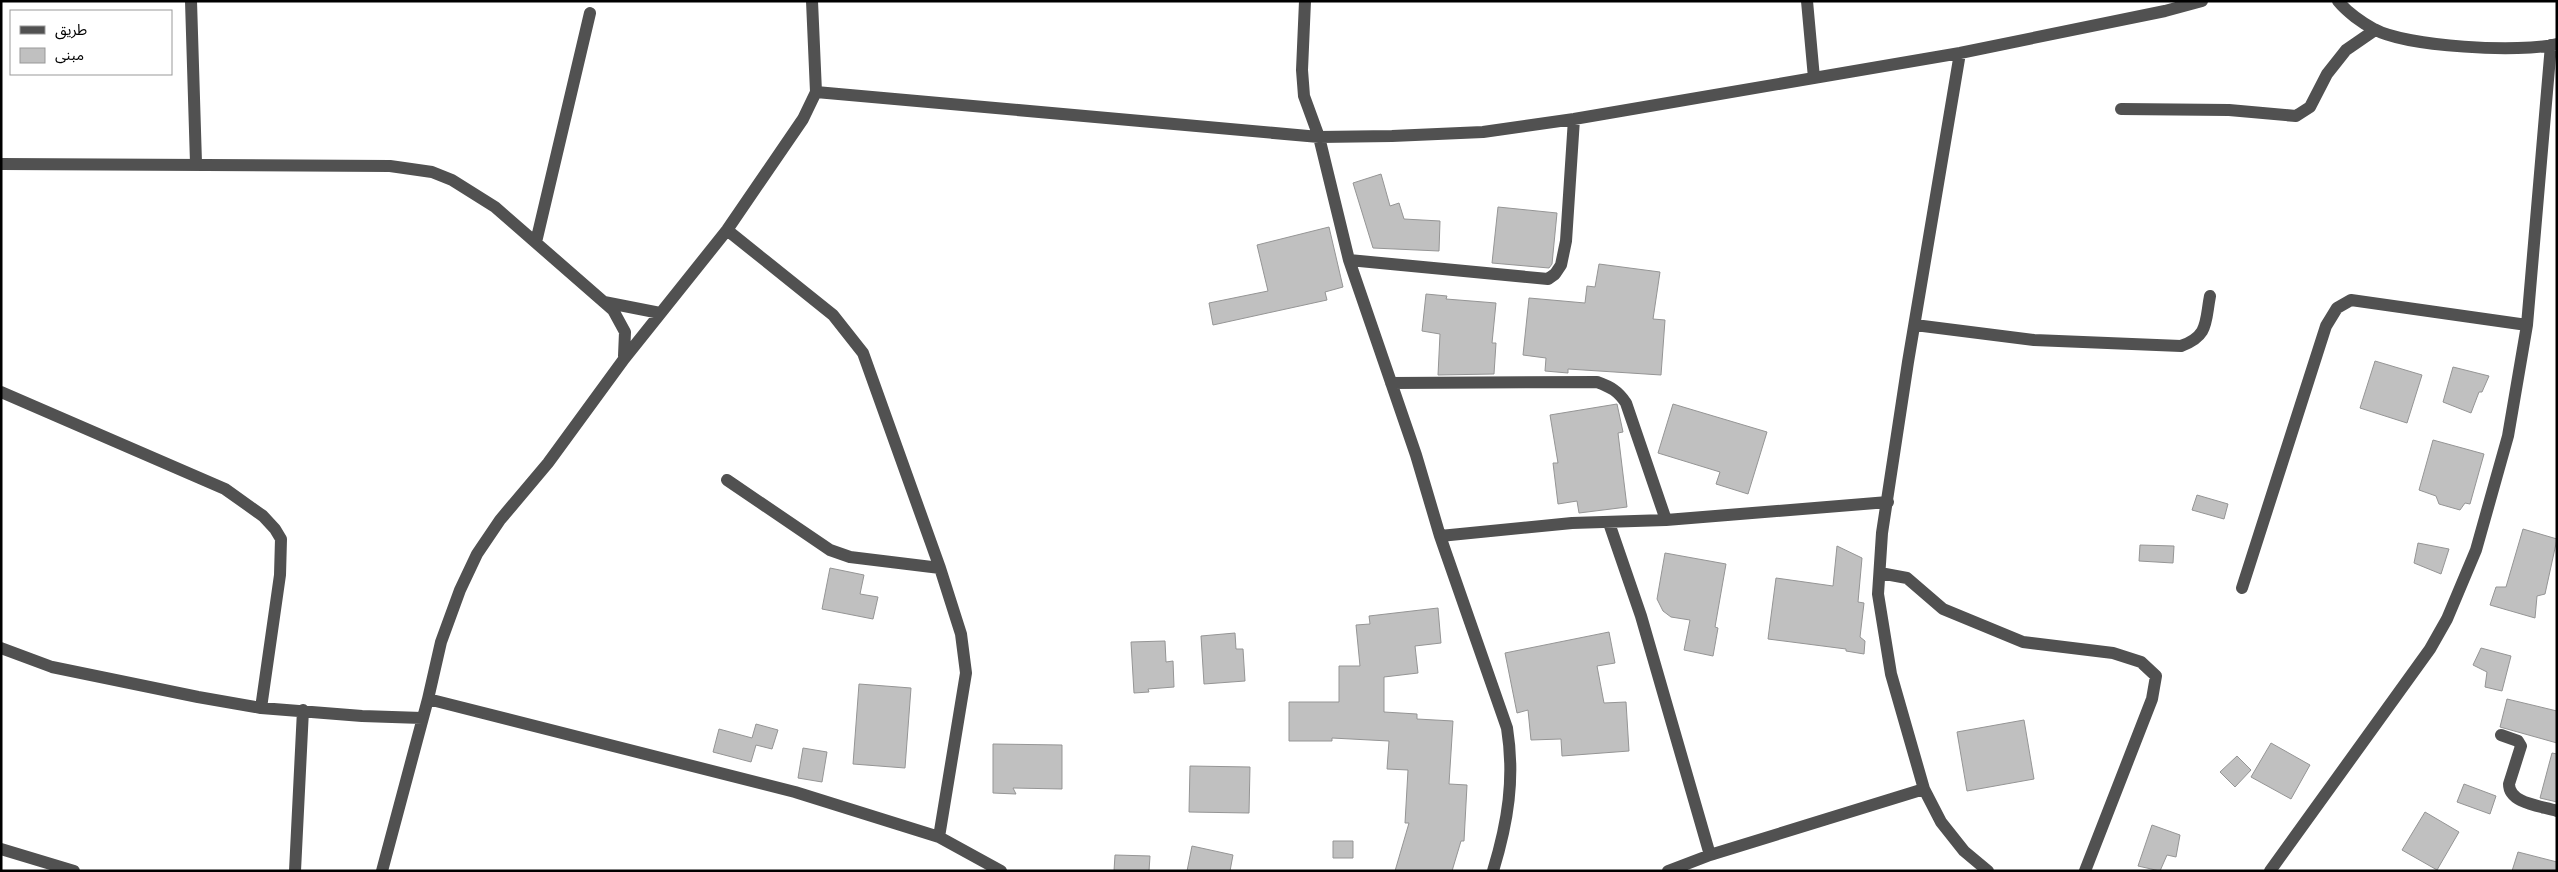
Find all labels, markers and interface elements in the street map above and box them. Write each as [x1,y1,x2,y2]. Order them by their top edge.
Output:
legend [10,10,172,75]
text: طريق [55,21,87,40]
text: مبنى [55,46,84,64]

